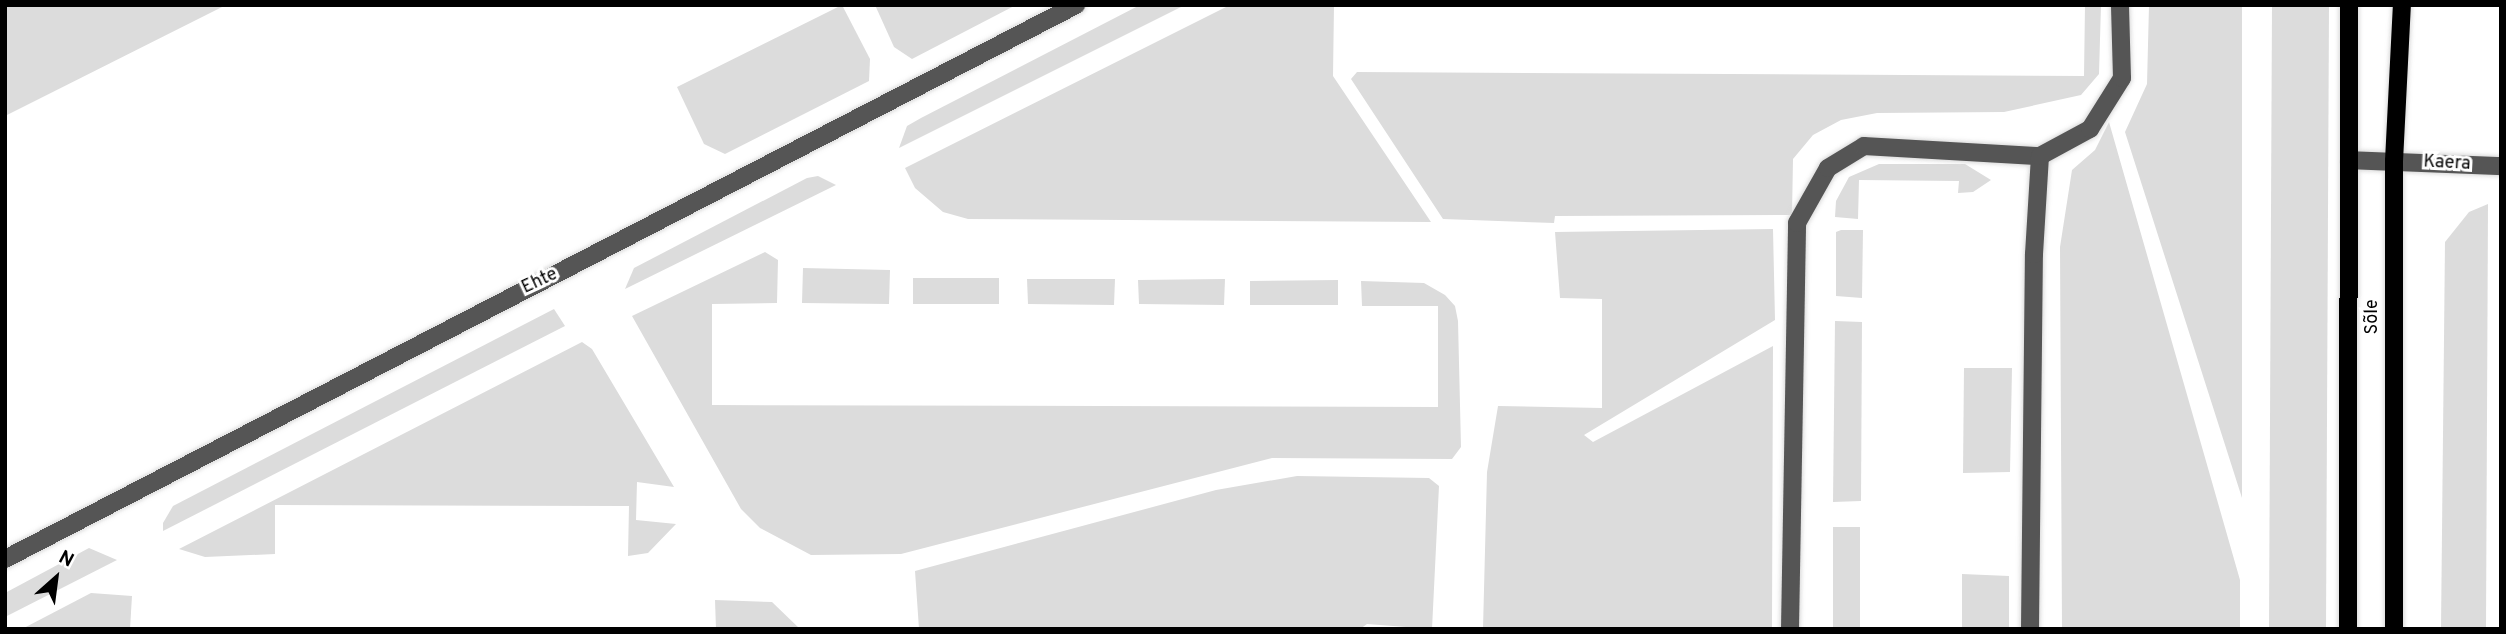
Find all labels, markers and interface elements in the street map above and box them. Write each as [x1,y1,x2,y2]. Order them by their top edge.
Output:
street label: Kaera [2423,152,2471,176]
street label: Ehte [519,264,561,300]
street label: Sõle [2362,299,2384,335]
north arrow [21,543,91,613]
text: N [54,546,78,573]

